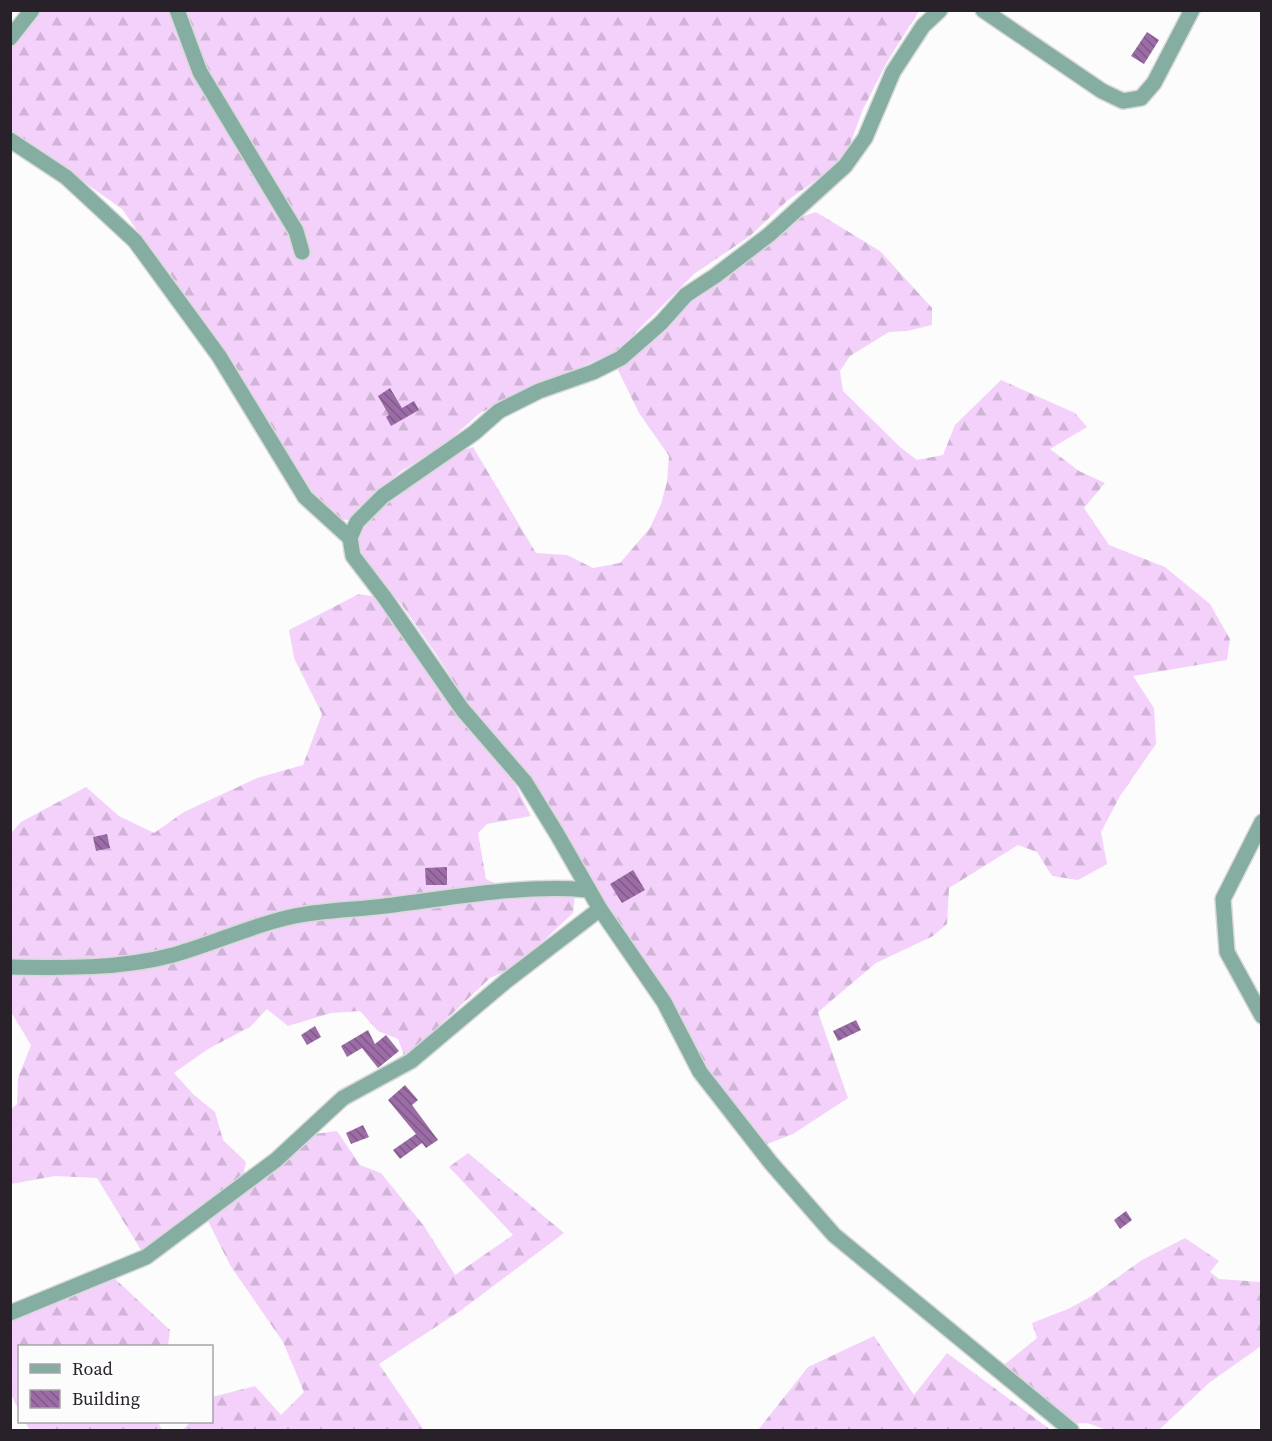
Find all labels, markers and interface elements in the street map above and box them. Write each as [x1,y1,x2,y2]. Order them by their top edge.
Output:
legend [18,1345,213,1423]
text: Road [72,1356,113,1381]
text: Building [72,1386,140,1411]

